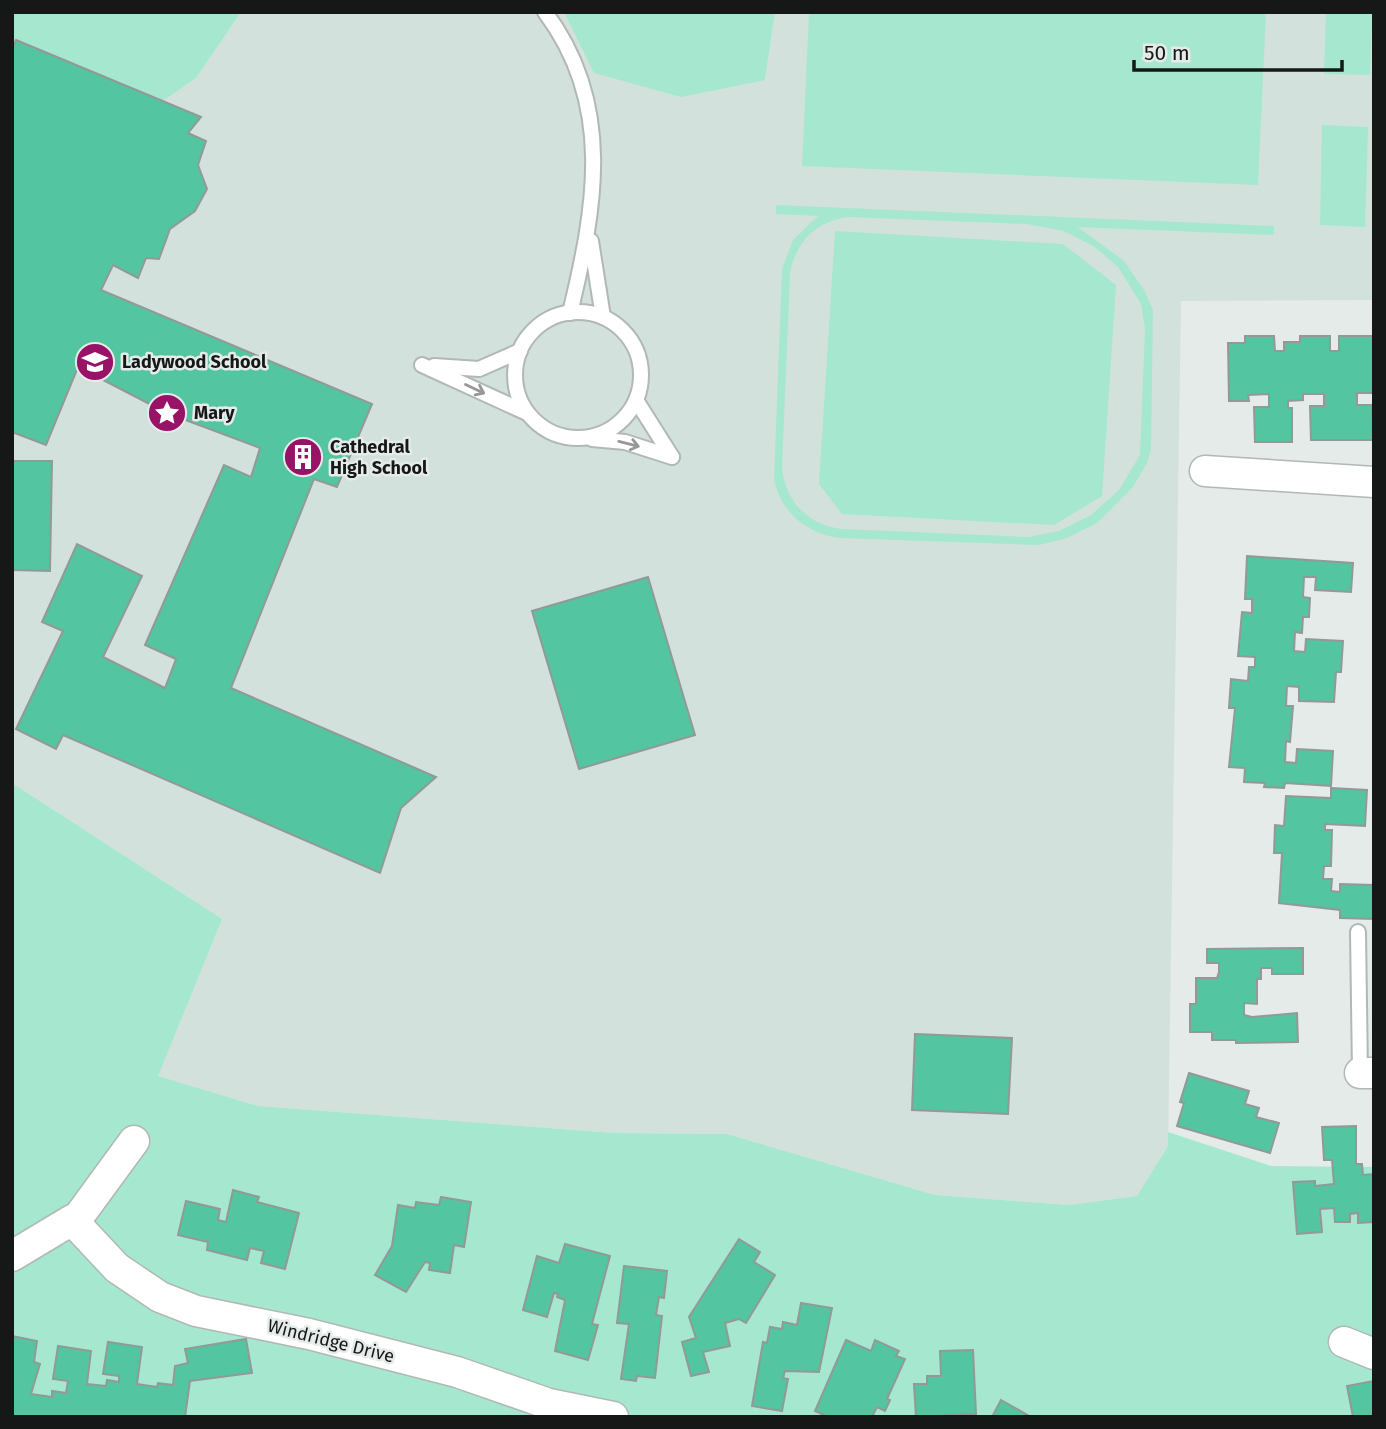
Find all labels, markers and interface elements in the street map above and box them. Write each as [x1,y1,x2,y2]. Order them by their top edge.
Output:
scale bar [1134,28,1342,72]
text: 50 m [1144,40,1190,66]
school or university icon: Ladywood School [74,341,116,383]
place label: Ladywood School [122,351,267,373]
one-way arrow [464,383,485,396]
place icon: Mary [146,392,188,434]
place label: Mary [194,402,235,424]
building icon: Cathedral High School [282,436,324,478]
place label: Cathedral High School [330,436,428,479]
one-way arrow [618,438,640,451]
street label: Windridge Drive [265,1315,397,1367]

